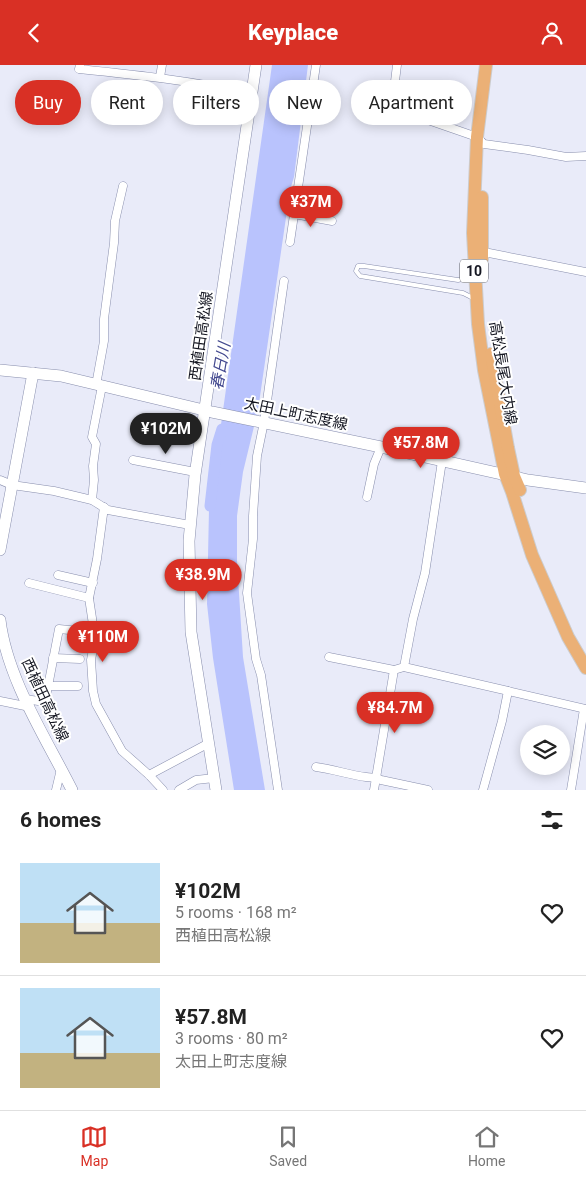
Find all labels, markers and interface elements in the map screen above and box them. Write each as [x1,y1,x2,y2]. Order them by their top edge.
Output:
icon: back [20,19,48,47]
icon: person [538,19,566,47]
text: Keyplace [248,20,338,45]
chip: Buy [15,80,81,125]
chip: Rent [91,80,163,125]
chip: Filters [173,80,259,125]
chip: New [269,80,341,125]
chip: Apartment [351,80,472,125]
pin: ¥37M [281,185,341,228]
text: ¥37M [291,192,331,211]
road number: 10 [460,260,488,283]
street label: 西植田高松線 [186,290,216,382]
street label: 高松長尾大内線 [486,320,520,426]
water label: 春日川 [207,339,234,391]
street label: 太田上町志度線 [243,394,349,434]
pin: ¥102M [131,413,201,455]
text: ¥102M [141,419,191,438]
pin: ¥57.8M [380,427,462,469]
text: ¥57.8M [394,433,448,452]
pin: ¥38.9M [162,559,244,601]
text: ¥38.9M [176,565,230,584]
pin: ¥110M [68,621,138,663]
text: ¥110M [78,627,128,646]
street label: 西植田高松線 [18,655,72,745]
pin: ¥84.7M [354,691,436,734]
text: ¥84.7M [368,698,422,717]
map controls [520,725,570,775]
button: layers [520,725,570,775]
icon: filters [538,806,566,834]
text: 6 homes [20,808,101,832]
text: ¥102M [175,879,241,903]
icon: home [60,883,120,943]
icon: heart [538,899,566,927]
text: 5 rooms · 168 m² [175,903,297,922]
text: 西植田高松線 [175,926,271,945]
text: ¥57.8M [175,1005,247,1029]
icon: home [60,1008,120,1068]
icon: heart [538,1024,566,1052]
text: 3 rooms · 80 m² [175,1029,288,1048]
text: 太田上町志度線 [175,1052,287,1071]
tab: Map [80,1123,108,1169]
tab: Saved [269,1123,307,1169]
tab: Home [468,1123,506,1169]

